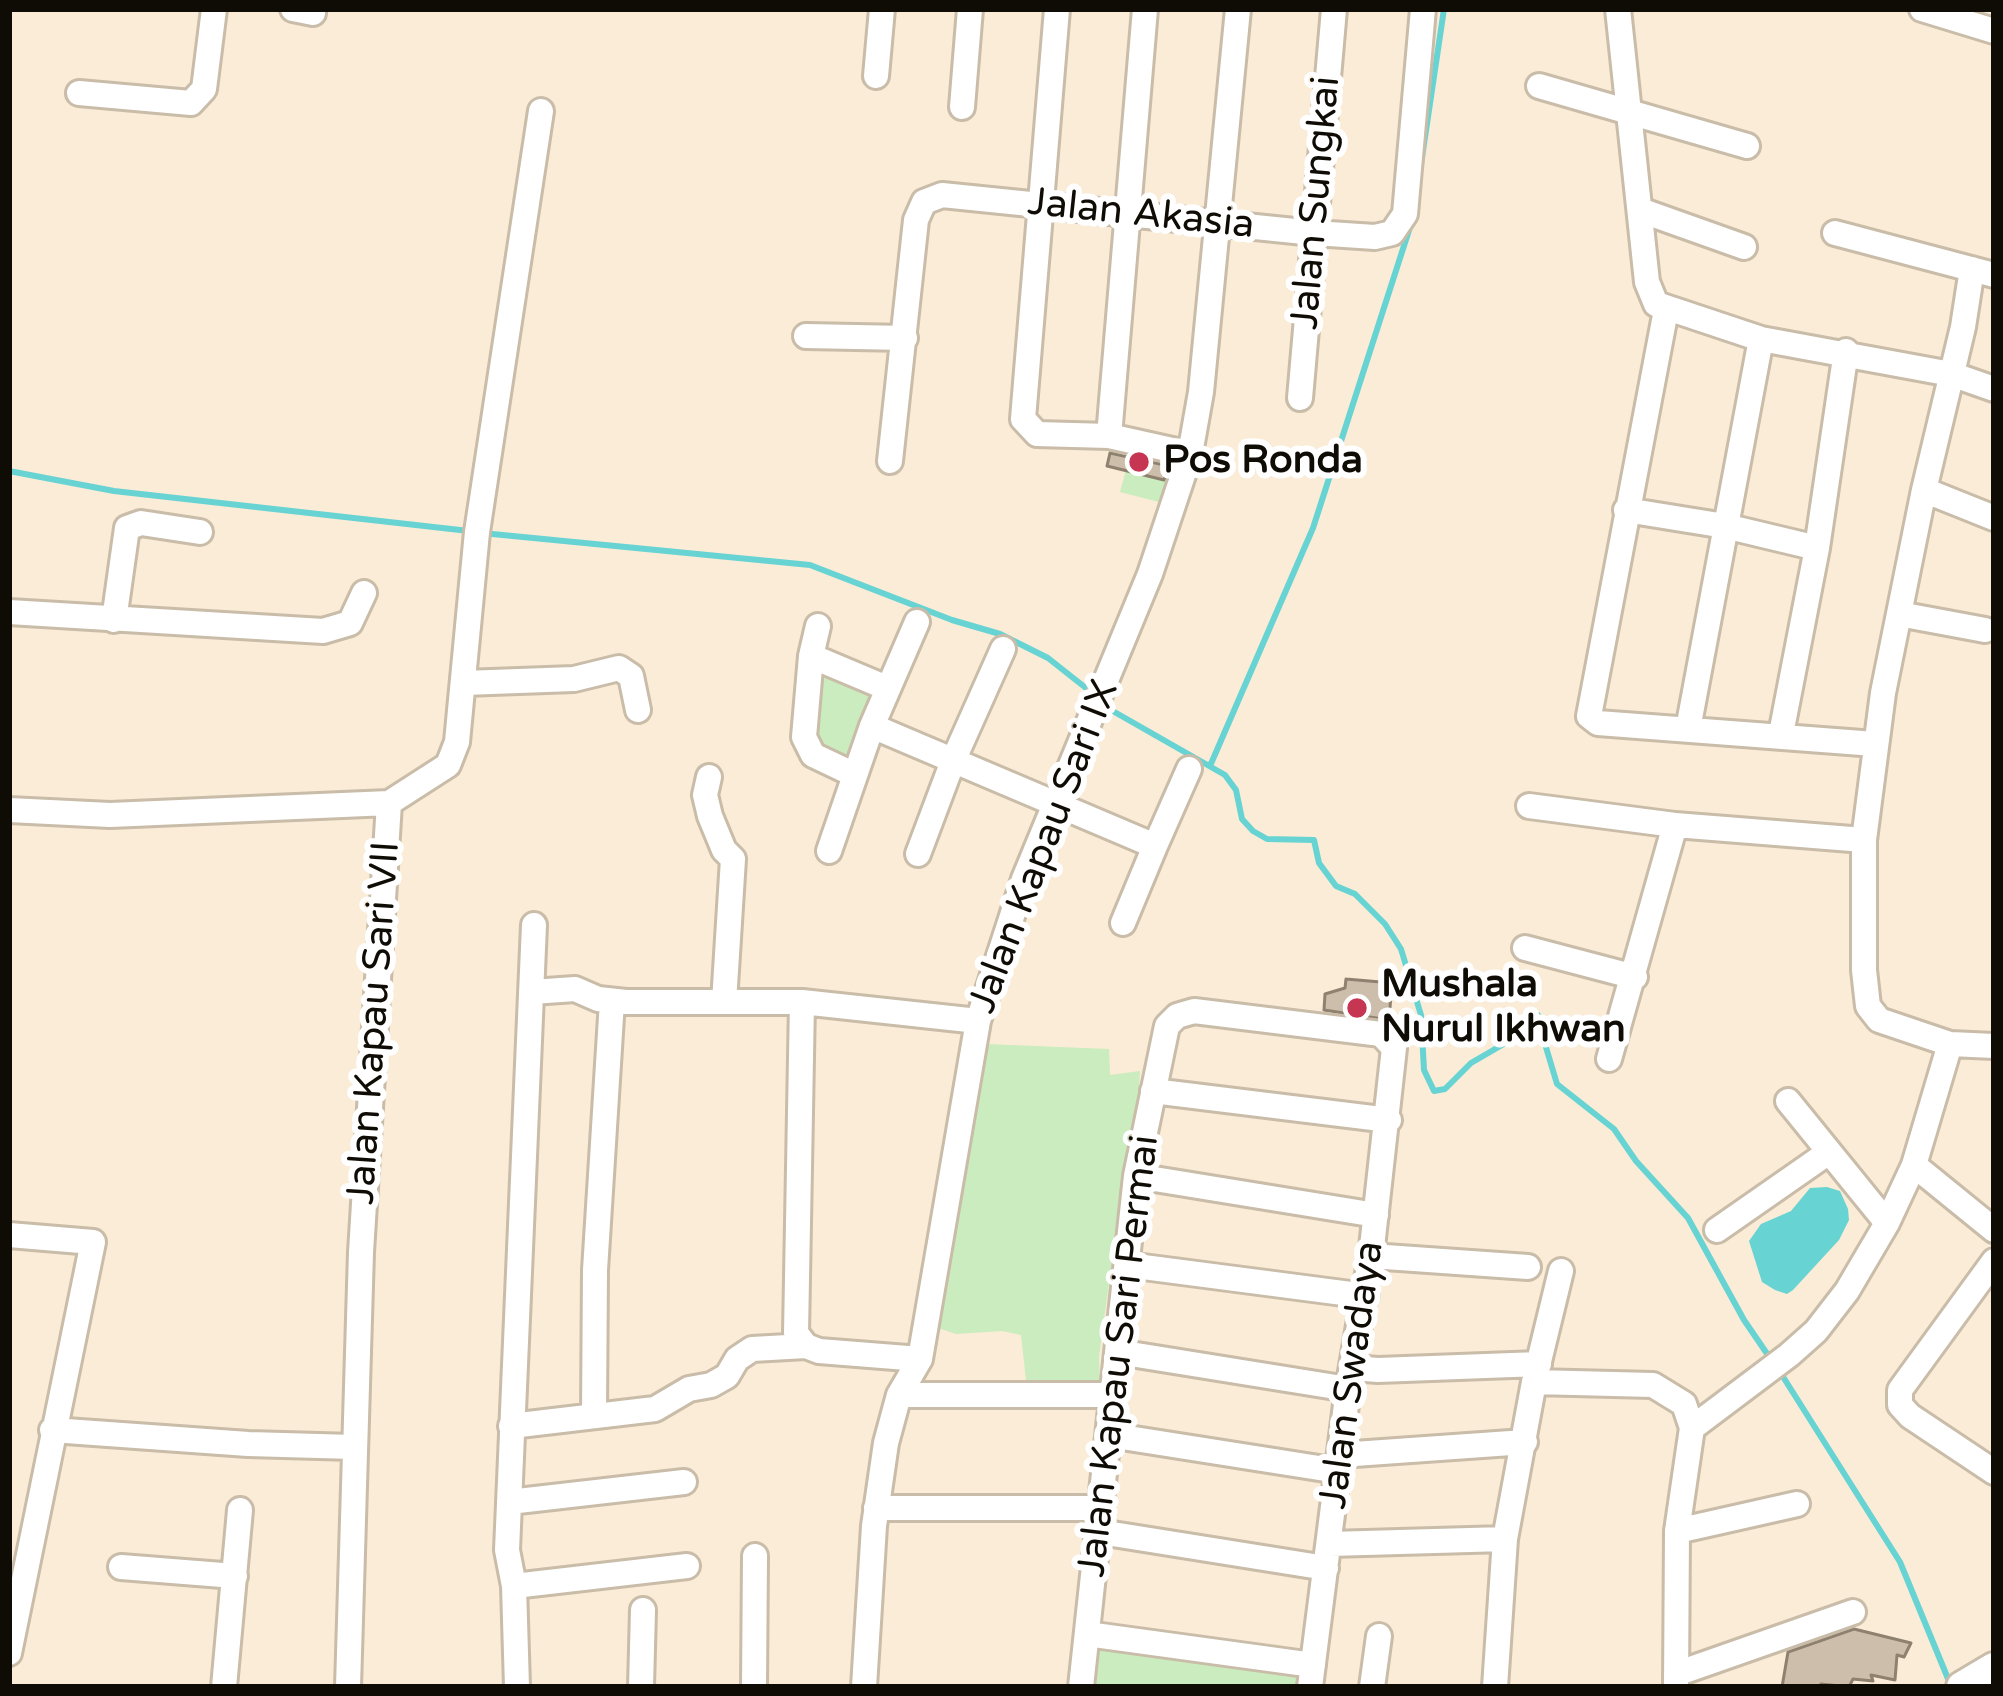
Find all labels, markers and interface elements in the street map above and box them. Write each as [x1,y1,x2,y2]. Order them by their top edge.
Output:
street label: Jalan Sungkai [1283,74,1351,332]
street label: Jalan Akasia [1025,180,1257,250]
place label: Pos Ronda [1163,439,1363,485]
marker: Pos Ronda [1126,449,1152,475]
street label: Jalan Kapau Sari IX [960,674,1130,1020]
street label: Jalan Kapau Sari VII [339,840,411,1206]
place label: Mushala Nurul Ikhwan [1381,963,1626,1054]
marker: Mushala Nurul Ikhwan [1344,995,1370,1021]
street label: Jalan Kapau Sari Permai [1070,1132,1170,1580]
street label: Jalan Swadaya [1311,1238,1395,1512]

